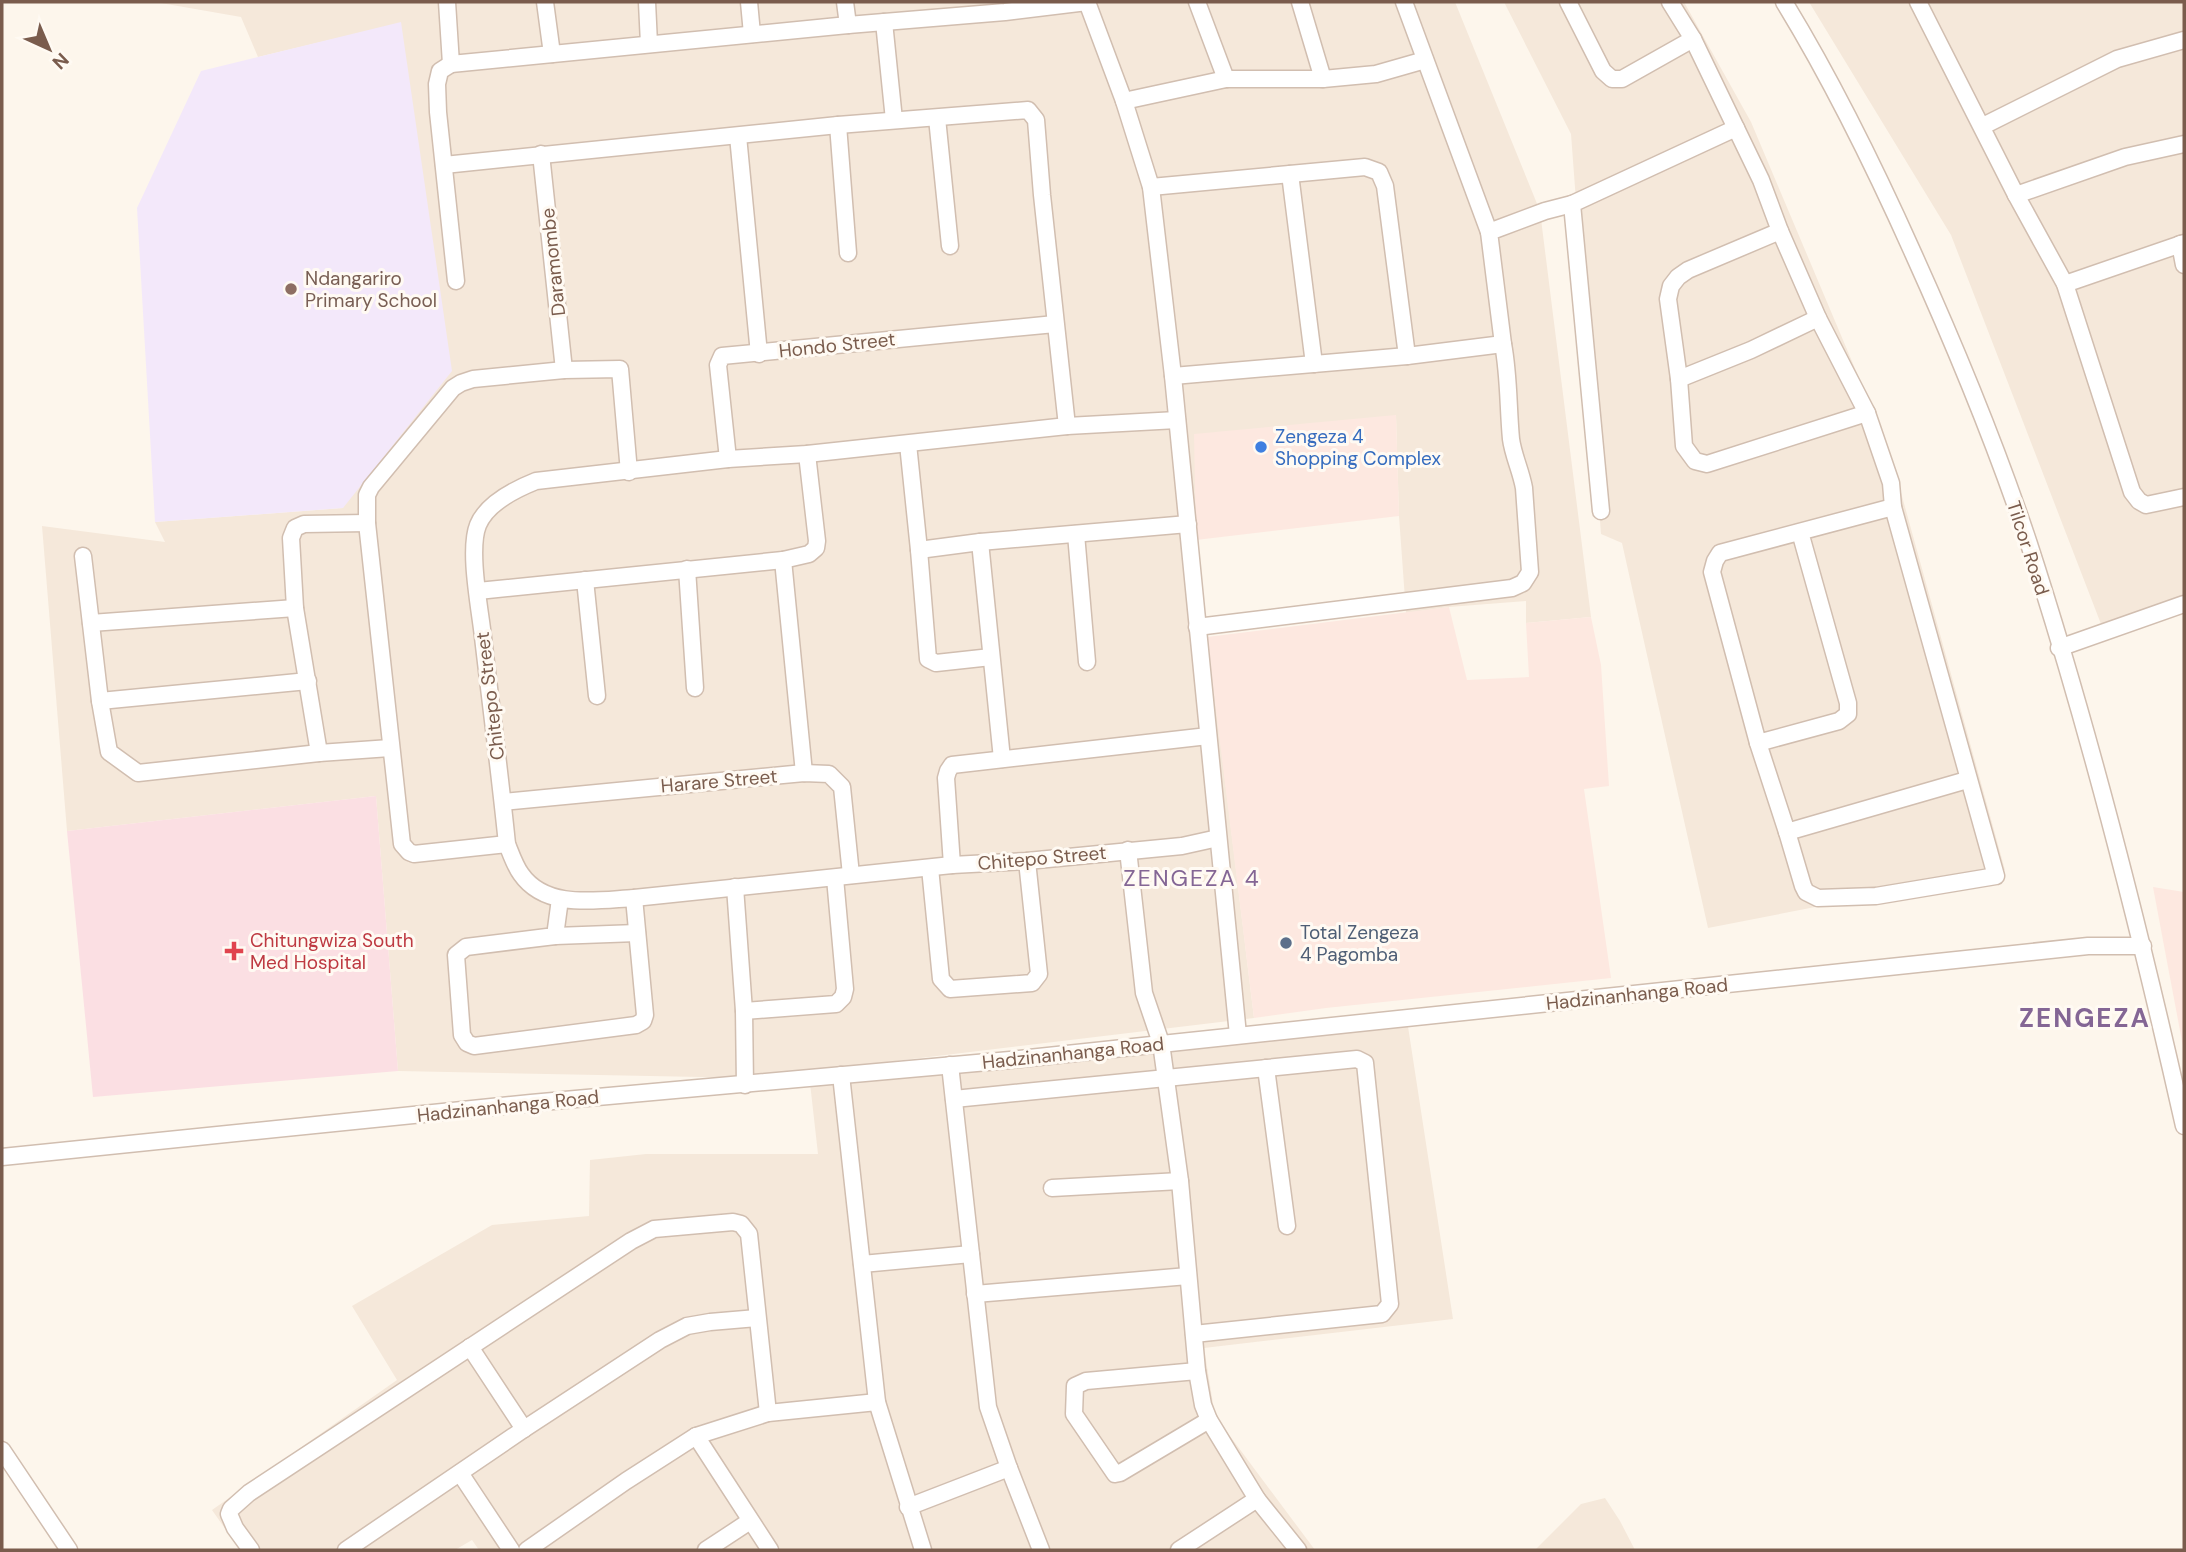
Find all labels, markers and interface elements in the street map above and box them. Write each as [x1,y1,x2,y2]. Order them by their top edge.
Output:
north arrow [14,14,84,84]
text: N [47,47,74,75]
street label: Daramombe [535,207,571,317]
place label: Ndangariro Primary School [305,266,437,313]
marker: Ndangariro Primary School [283,281,299,297]
street label: Hondo Street [777,326,897,364]
place label: Zengeza 4 Shopping Complex [1275,424,1441,471]
marker: Zengeza 4 Shopping Complex [1253,439,1269,455]
street label: Tilcor Road [2001,498,2055,598]
street label: Chitepo Street [470,630,510,762]
street label: Harare Street [660,763,778,799]
street label: Chitepo Street [977,840,1107,876]
district label: ZENGEZA 4 [1123,863,1261,893]
place label: Total Zengeza 4 Pagomba [1300,920,1419,967]
place label: Chitungwiza South Med Hospital [250,928,414,975]
marker: Total Zengeza 4 Pagomba [1278,935,1294,951]
marker: Chitungwiza South Med Hospital [224,941,244,961]
street label: Hadzinanhanga Road [1545,972,1729,1016]
district label: ZENGEZA [2019,1001,2151,1035]
street label: Hadzinanhanga Road [981,1031,1165,1075]
street label: Hadzinanhanga Road [416,1084,600,1128]

